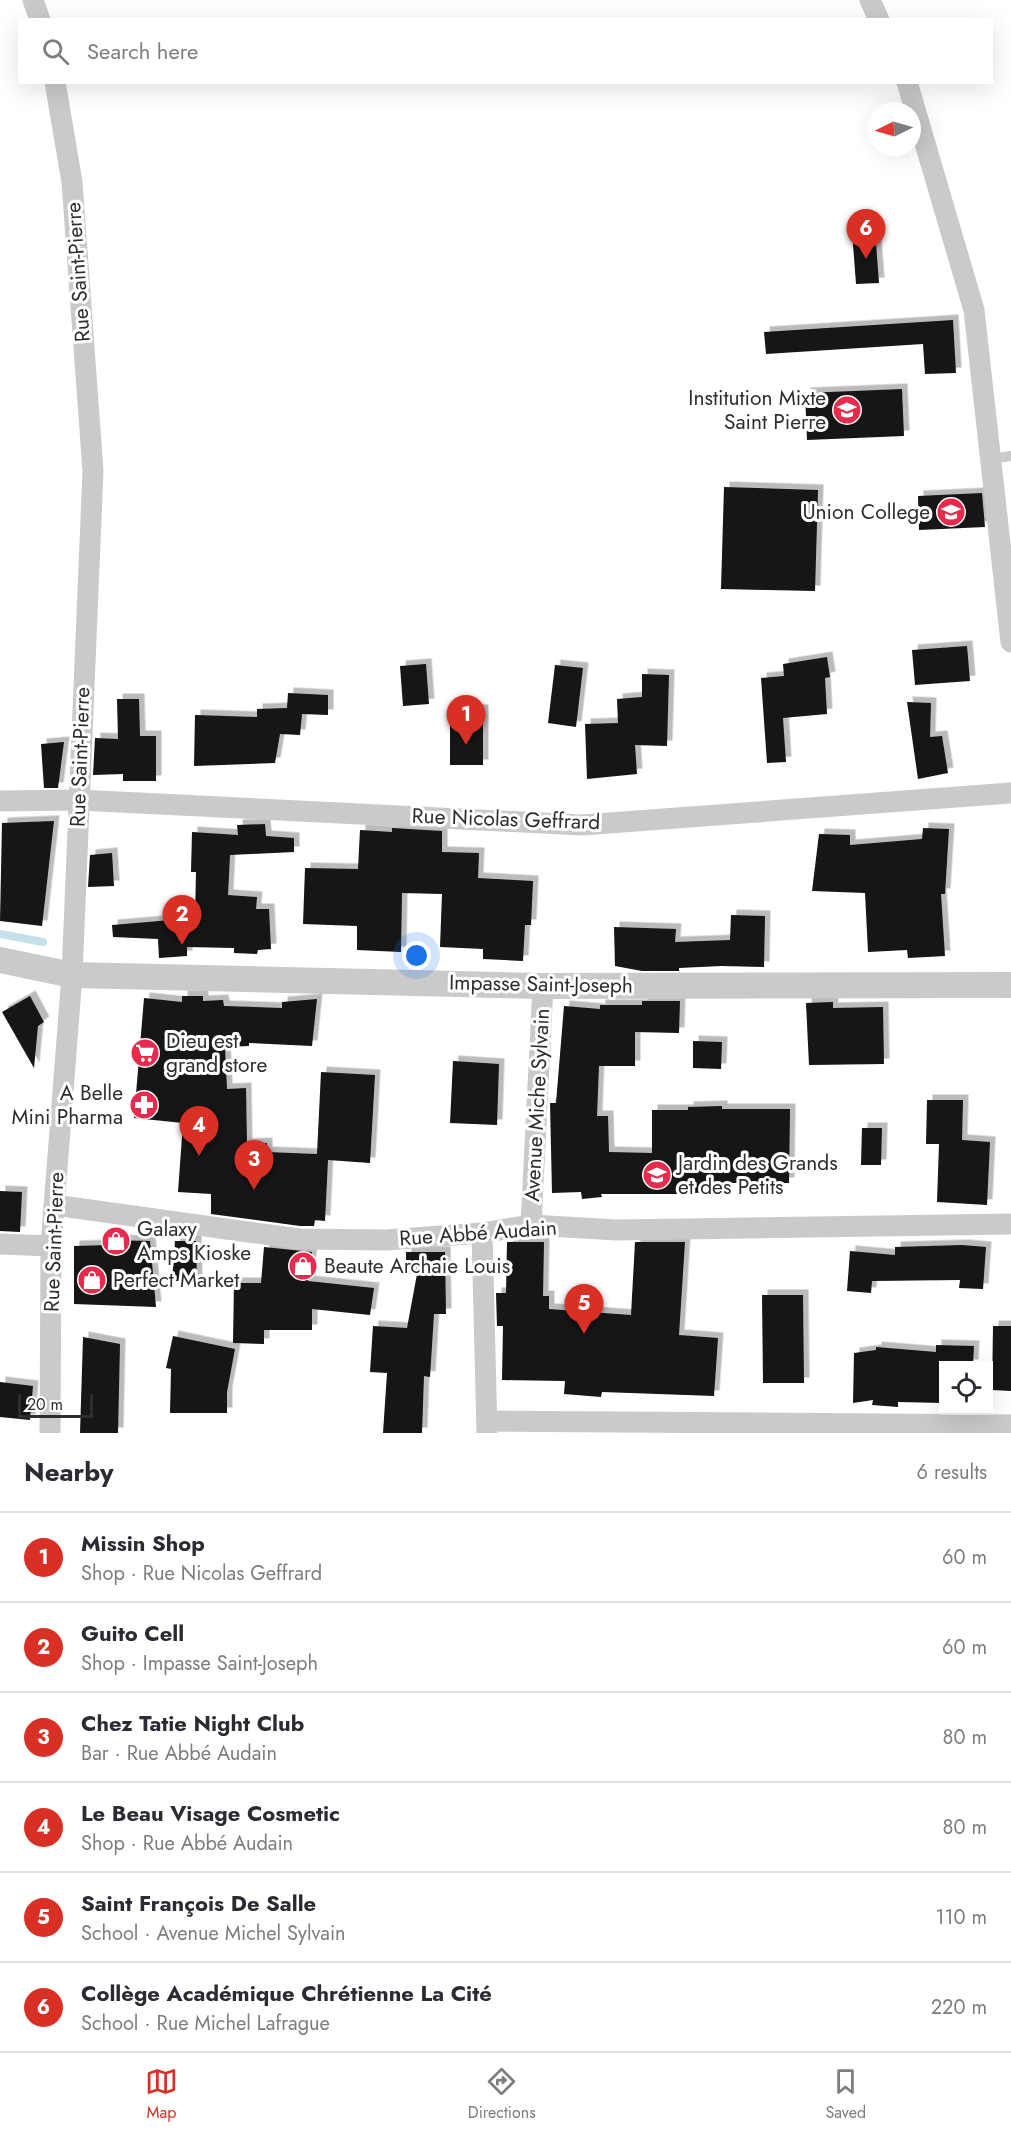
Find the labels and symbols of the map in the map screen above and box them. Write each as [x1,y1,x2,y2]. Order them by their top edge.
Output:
north arrow [867,102,921,156]
street label: Rue Saint-Pierre [58,201,98,343]
pin: 6 [846,210,886,259]
place label: Institution Mixte Saint Pierre [688,383,826,437]
school or university icon: Institution Mixte Saint Pierre [831,394,863,426]
school or university icon: Union College [935,496,967,528]
place label: Union College [802,497,930,527]
street label: Rue Saint-Pierre [63,686,97,828]
pin: 1 [446,696,486,745]
street label: Rue Nicolas Geffrard [411,801,601,837]
pin: 2 [162,896,201,945]
your location [402,941,431,970]
street label: Impasse Saint-Joseph [449,967,633,1001]
street label: Avenue Miche Sylvain [517,1007,557,1203]
place label: Dieu est grand store [166,1026,267,1080]
supermarket icon: Dieu est grand store [129,1037,161,1069]
place label: A Belle Mini Pharma [11,1078,123,1132]
pharmacy icon: A Belle Mini Pharma [128,1089,160,1121]
pin: 4 [180,1106,218,1156]
pin: 3 [234,1140,274,1190]
place label: Jardin des Grands et des Petits [675,1148,838,1202]
school or university icon: Jardin des Grands et des Petits [641,1159,673,1191]
street label: Rue Saint-Pierre [37,1171,71,1313]
street label: Rue Abbé Audain [398,1213,558,1253]
place label: Galaxy Amps Kioske [137,1214,251,1268]
shop icon: Galaxy Amps Kioske [100,1225,132,1257]
shop icon: Beaute Archaie Louis [287,1250,319,1282]
place label: Beaute Archaie Louis [324,1251,510,1281]
shop icon: Perfect Market [76,1264,108,1296]
place label: Perfect Market [113,1265,239,1295]
pin: 5 [564,1284,604,1334]
scale bar [18,1391,93,1418]

